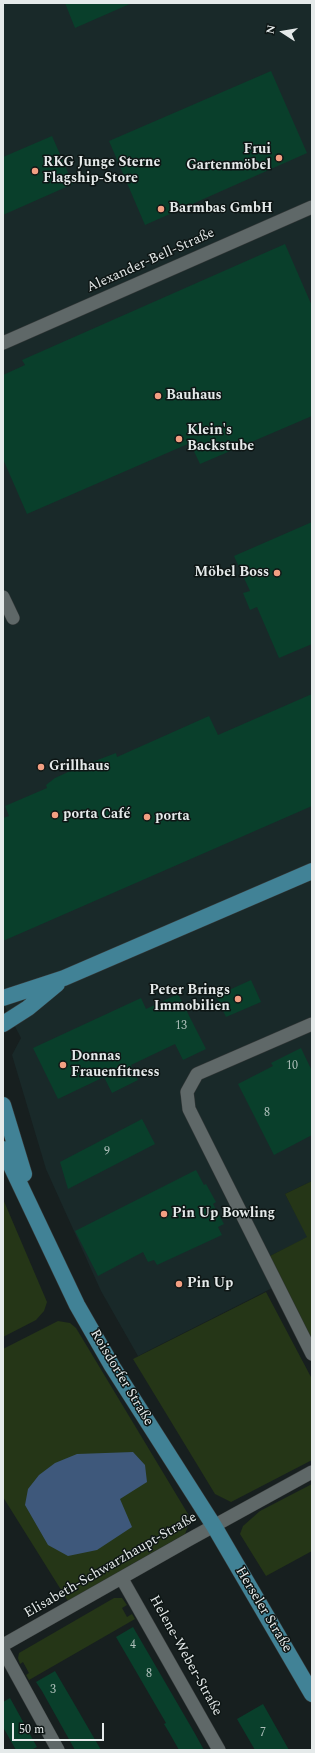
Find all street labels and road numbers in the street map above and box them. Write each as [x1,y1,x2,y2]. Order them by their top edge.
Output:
street label: Alexander-Bell-Straße [84,225,218,297]
street label: Roisdorfer Straße [86,1327,156,1429]
street label: Elisabeth-Schwarzhaupt-Straße [22,1510,200,1622]
street label: Herseler Straße [231,1564,295,1656]
street label: Helene-Weber-Straße [145,1593,225,1719]

